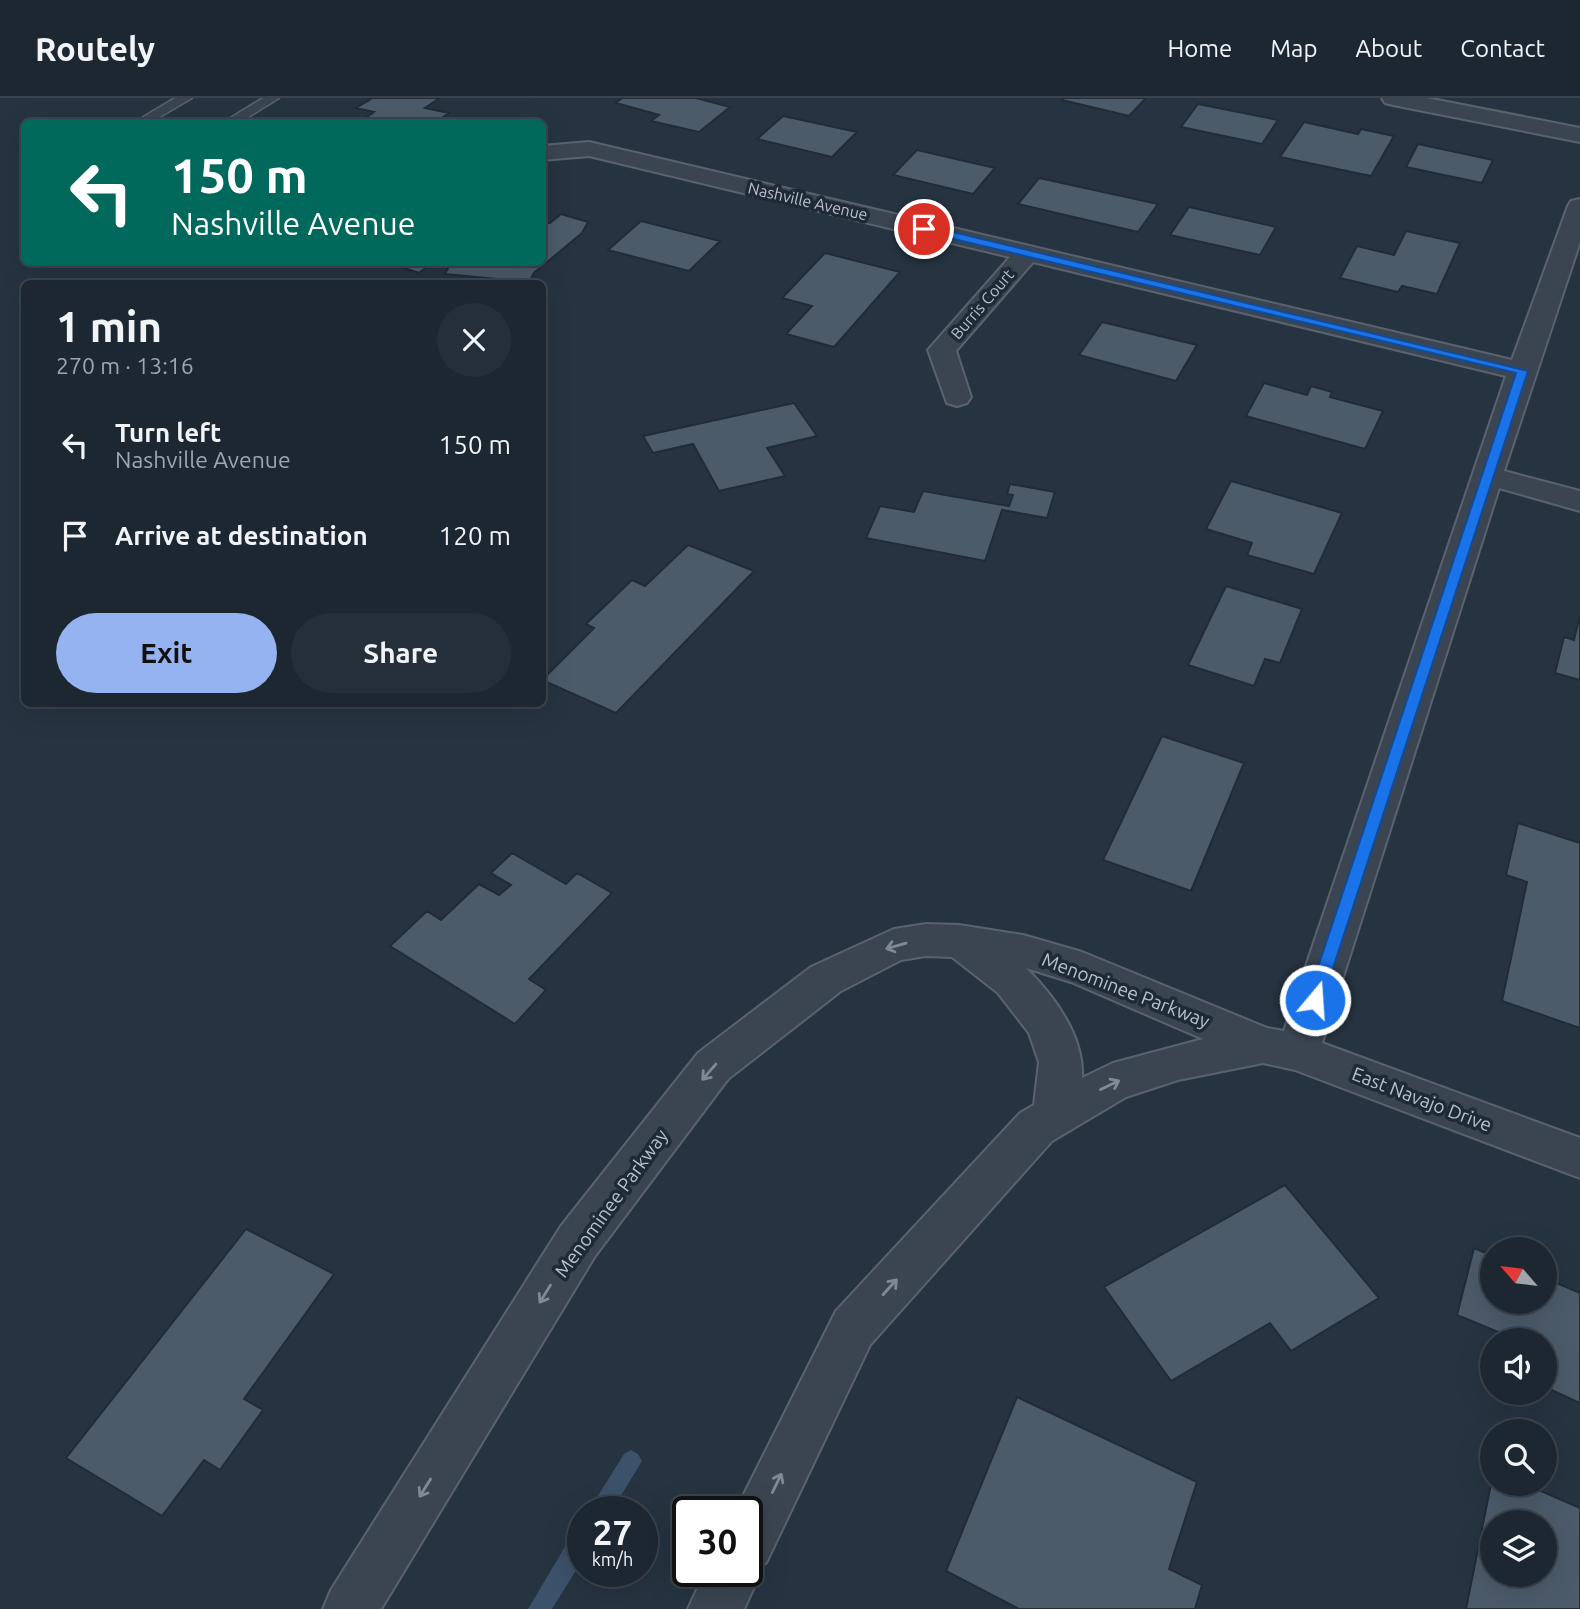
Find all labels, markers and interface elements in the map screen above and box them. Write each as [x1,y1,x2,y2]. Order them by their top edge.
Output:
text: Routely [35,30,155,67]
text: Home [1167,35,1232,62]
text: Map [1270,35,1317,62]
text: About [1355,35,1422,62]
text: Contact [1460,35,1545,62]
icon: left [56,147,147,238]
text: 150 m [171,147,308,202]
street label: Nashville Avenue [746,178,870,224]
pin [894,199,954,259]
text: Nashville Avenue [171,205,415,241]
icon: arrive [905,210,943,248]
street label: Burris Court [947,265,1018,343]
text: 1 min [56,303,162,350]
button: close [437,303,511,377]
text: 270 m · 13:16 [56,353,194,378]
text: Turn left [115,418,221,447]
icon: left [56,426,94,464]
text: 150 m [439,430,511,459]
text: Nashville Avenue [115,447,291,472]
icon: arrive [56,517,94,555]
text: Arrive at destination [115,521,368,550]
text: 120 m [439,521,511,550]
button: Exit [56,613,277,693]
button: Share [291,613,511,693]
one-way arrow [886,941,908,954]
street label: Menominee Parkway [1039,948,1213,1032]
position arrow [1278,963,1352,1037]
street label: East Navajo Drive [1349,1062,1495,1136]
one-way arrow [701,1063,717,1081]
one-way arrow [1099,1078,1120,1092]
street label: Menominee Parkway [550,1125,672,1281]
north arrow [1480,1237,1558,1314]
map controls [1480,1237,1557,1587]
one-way arrow [882,1279,899,1296]
one-way arrow [538,1284,552,1304]
button: sound [1480,1328,1557,1405]
button: search [1480,1419,1557,1496]
one-way arrow [771,1473,785,1494]
one-way arrow [418,1477,432,1497]
speed limit sign: 30 [672,1496,763,1587]
button: layers [1480,1510,1557,1587]
text: 27 [593,1512,632,1552]
text: km/h [592,1549,633,1569]

